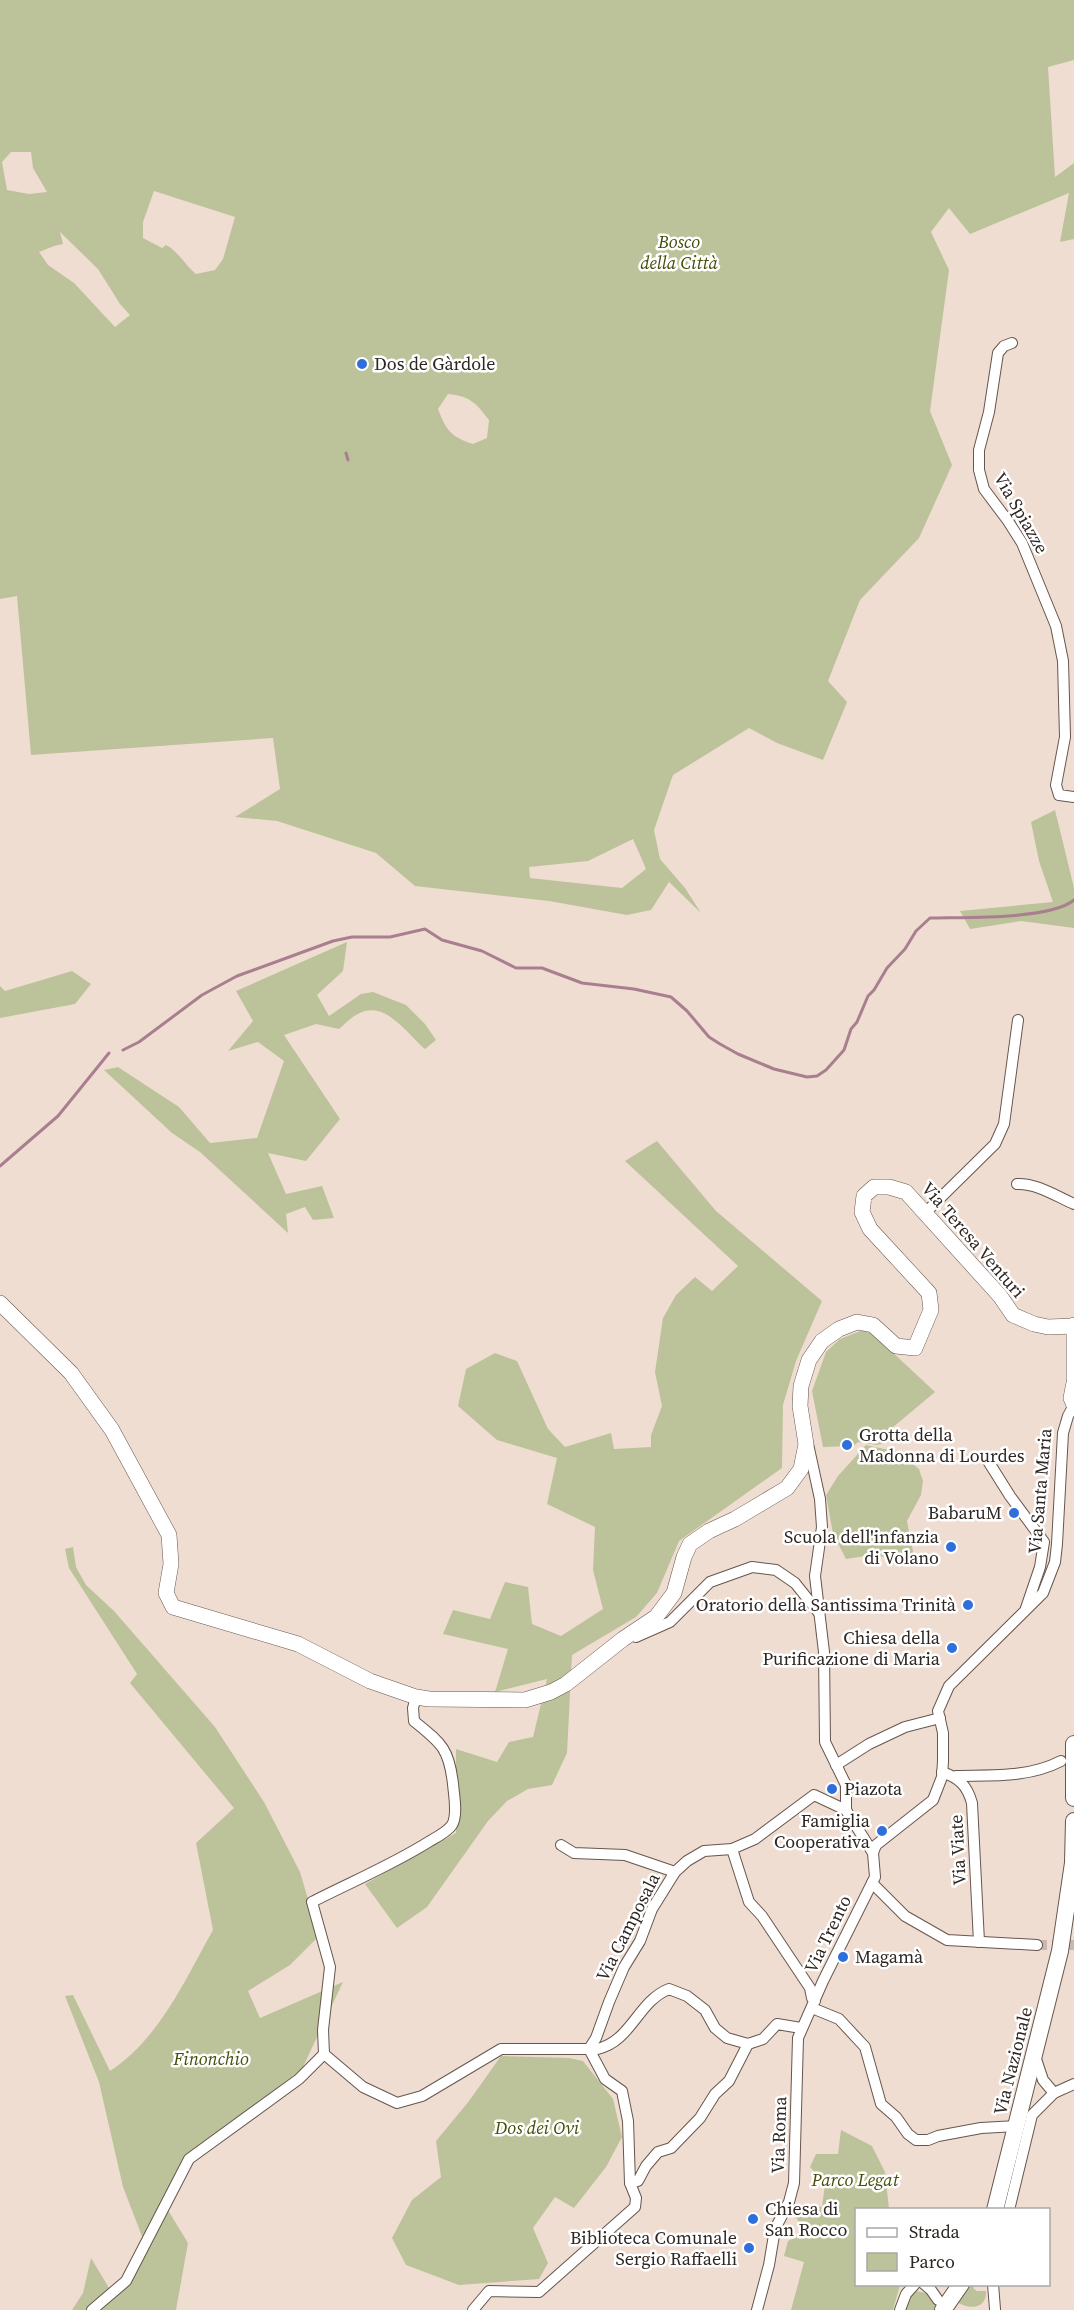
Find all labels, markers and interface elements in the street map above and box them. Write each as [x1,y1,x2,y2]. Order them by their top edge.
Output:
park label: Bosco della Città [640,229,718,275]
place label: Dos de Gàrdole [374,351,495,376]
marker: Dos de Gàrdole [355,357,369,371]
street label: Via Spiazze [988,468,1055,558]
street label: Via Teresa Venturi [916,1176,1031,1303]
place label: Grotta della Madonna di Lourdes [859,1422,1025,1468]
street label: Via Santa Maria [1022,1426,1058,1555]
marker: Grotta della Madonna di Lourdes [840,1438,854,1452]
place label: BabaruM [928,1500,1002,1525]
marker: BabaruM [1007,1506,1021,1520]
place label: Scuola dell'infanzia di Volano [784,1524,940,1570]
marker: Scuola dell'infanzia di Volano [944,1540,958,1554]
place label: Oratorio della Santissima Trinità [696,1592,957,1617]
marker: Oratorio della Santissima Trinità [961,1598,975,1612]
place label: Chiesa della Purificazione di Maria [762,1625,941,1671]
marker: Chiesa della Purificazione di Maria [945,1641,959,1655]
place label: Piazota [844,1776,903,1801]
marker: Piazota [825,1782,839,1796]
place label: Famiglia Cooperativa [774,1808,871,1854]
street label: Via Viate [943,1814,972,1886]
marker: Famiglia Cooperativa [875,1824,889,1838]
street label: Via Camposala [590,1868,666,1985]
street label: Via Trento [798,1891,857,1977]
place label: Magamà [855,1944,924,1969]
marker: Magamà [836,1950,850,1964]
street label: Via Nazionale [987,2004,1038,2118]
park label: Finonchio [172,2046,249,2071]
street label: Via Roma [765,2095,792,2174]
park label: Dos dei Ovi [494,2115,580,2140]
park label: Parco Legat [810,2167,900,2192]
place label: Chiesa di San Rocco [765,2196,847,2242]
legend [855,2208,1050,2286]
marker: Chiesa di San Rocco [746,2212,760,2226]
text: Strada [909,2219,960,2244]
place label: Biblioteca Comunale Sergio Raffaelli [570,2225,737,2271]
marker: Biblioteca Comunale Sergio Raffaelli [742,2241,756,2255]
text: Parco [909,2249,955,2274]

